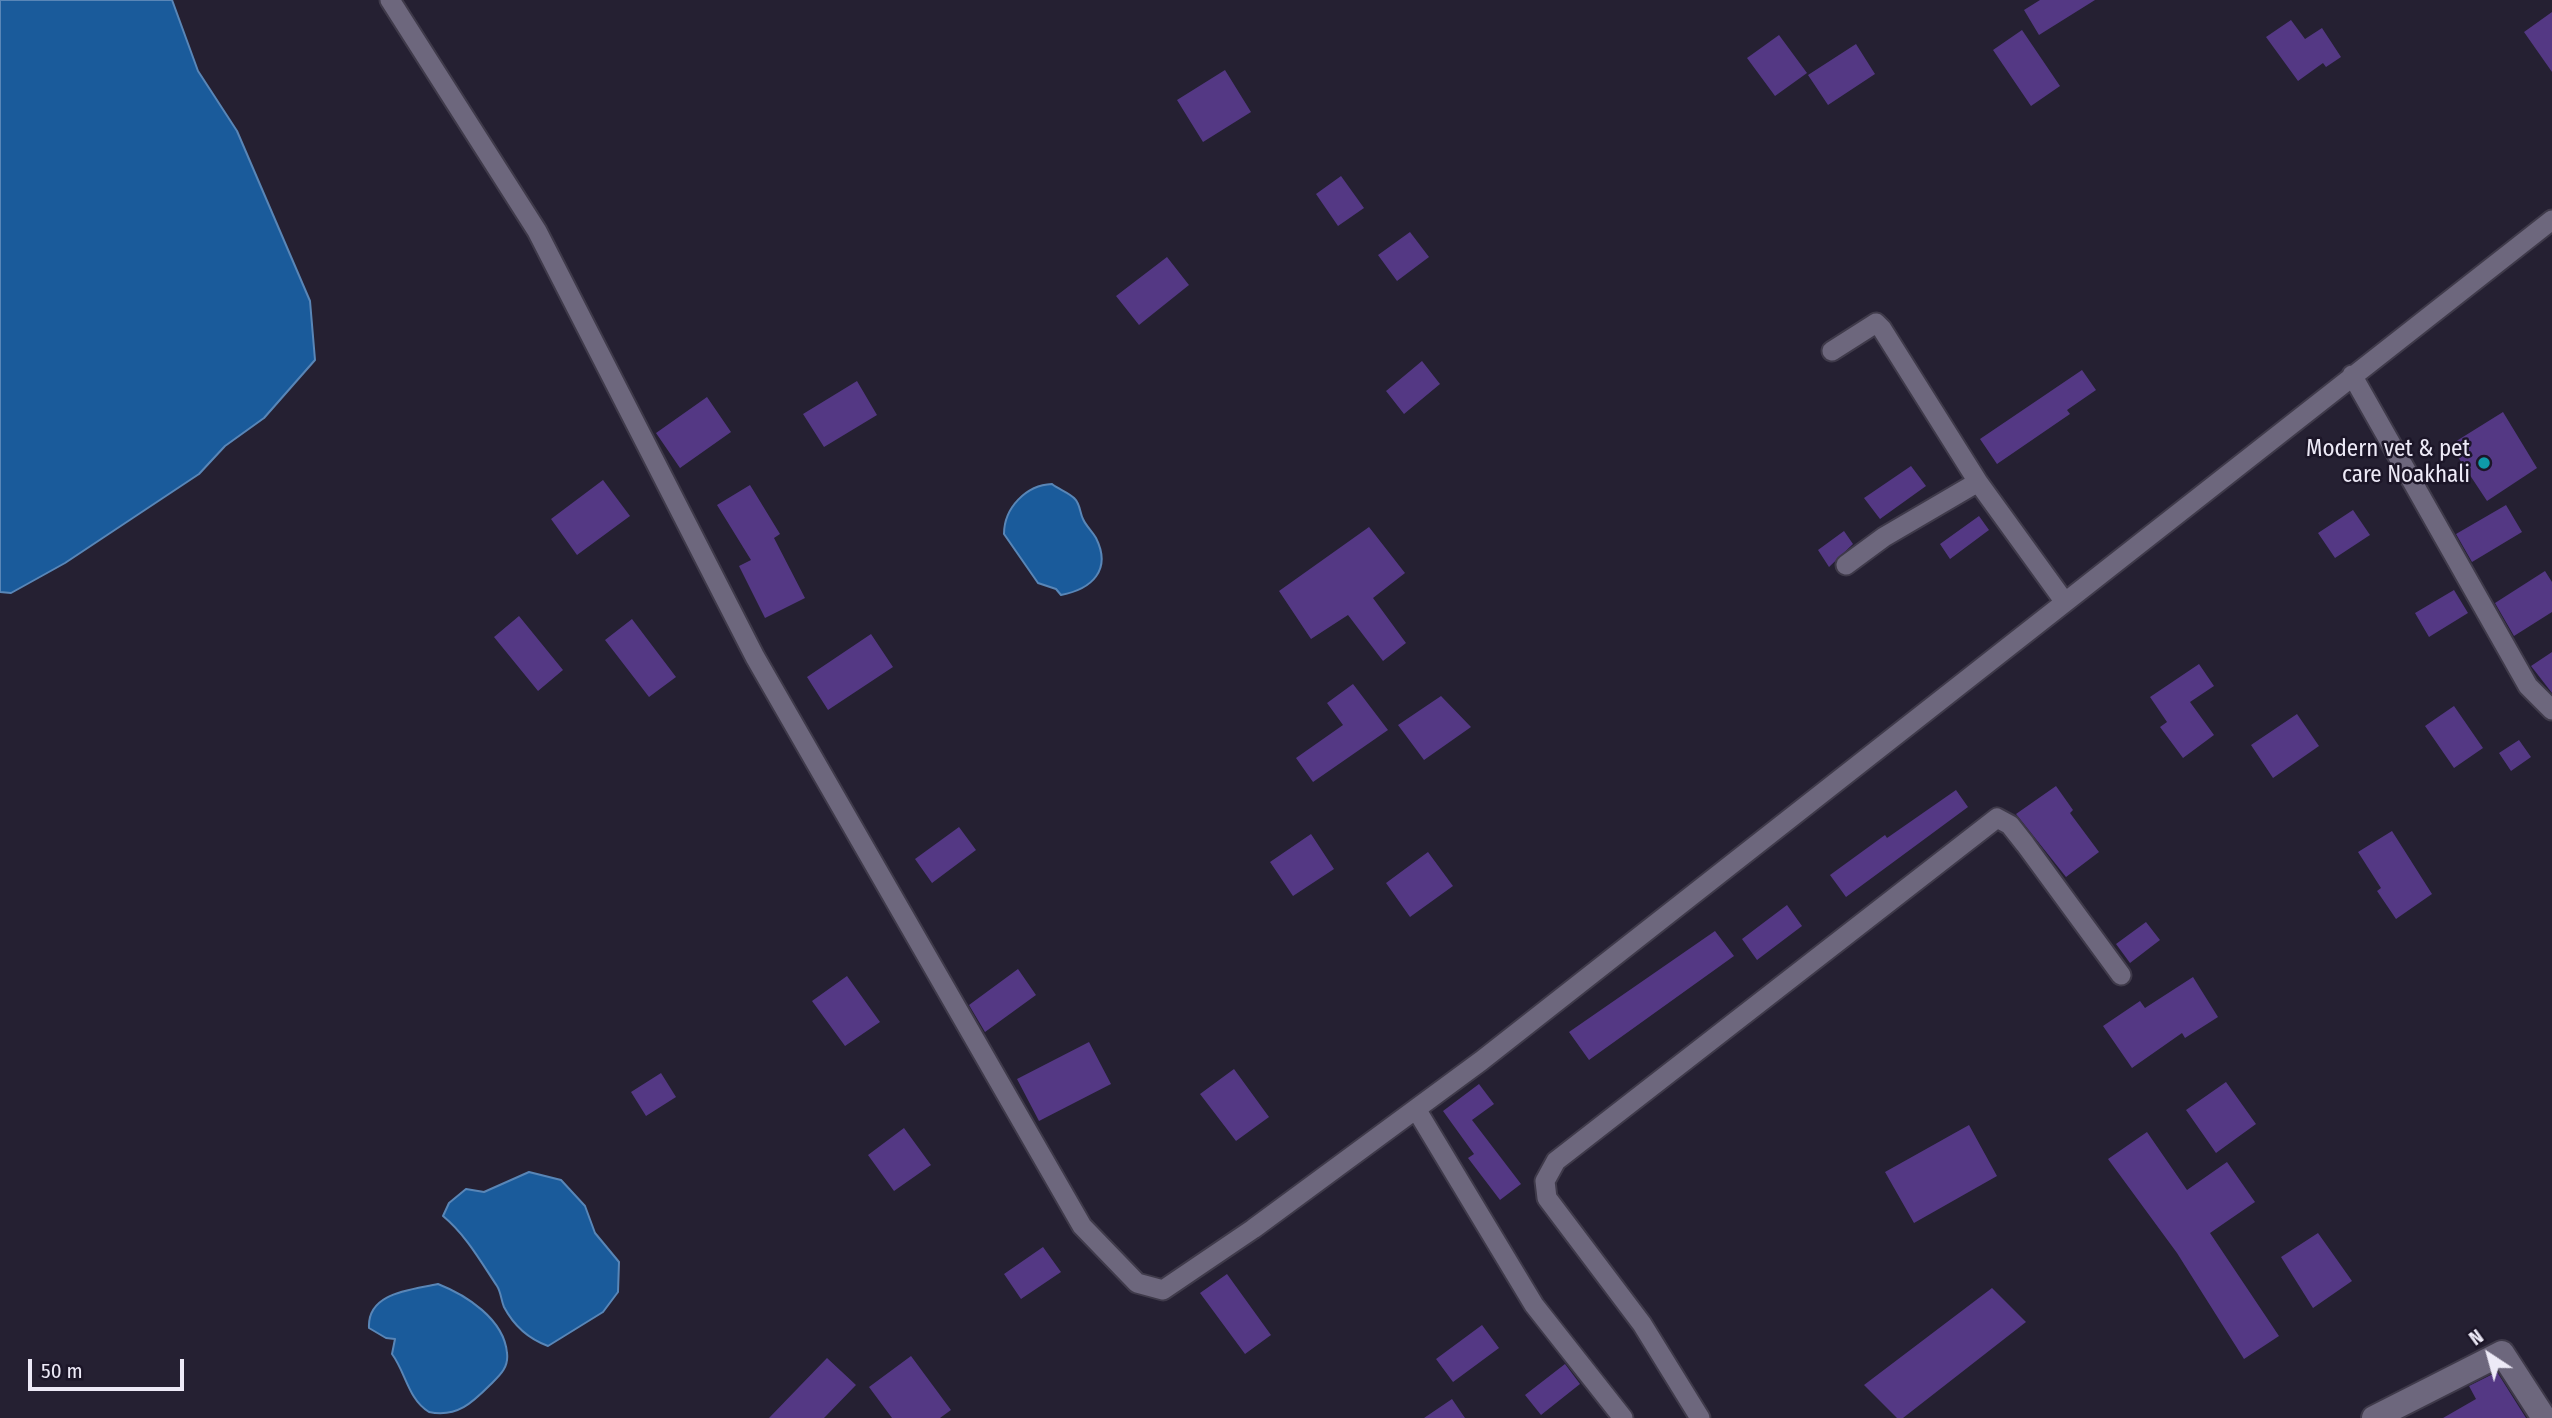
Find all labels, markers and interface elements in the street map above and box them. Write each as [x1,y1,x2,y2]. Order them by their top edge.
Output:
place label: Modern vet & pet care Noakhali [2306,436,2470,490]
marker: Modern vet & pet care Noakhali [2476,455,2492,471]
north arrow [2454,1320,2524,1390]
text: N [2465,1325,2488,1350]
scale bar [32,1344,187,1388]
text: 50 m [41,1358,83,1384]

